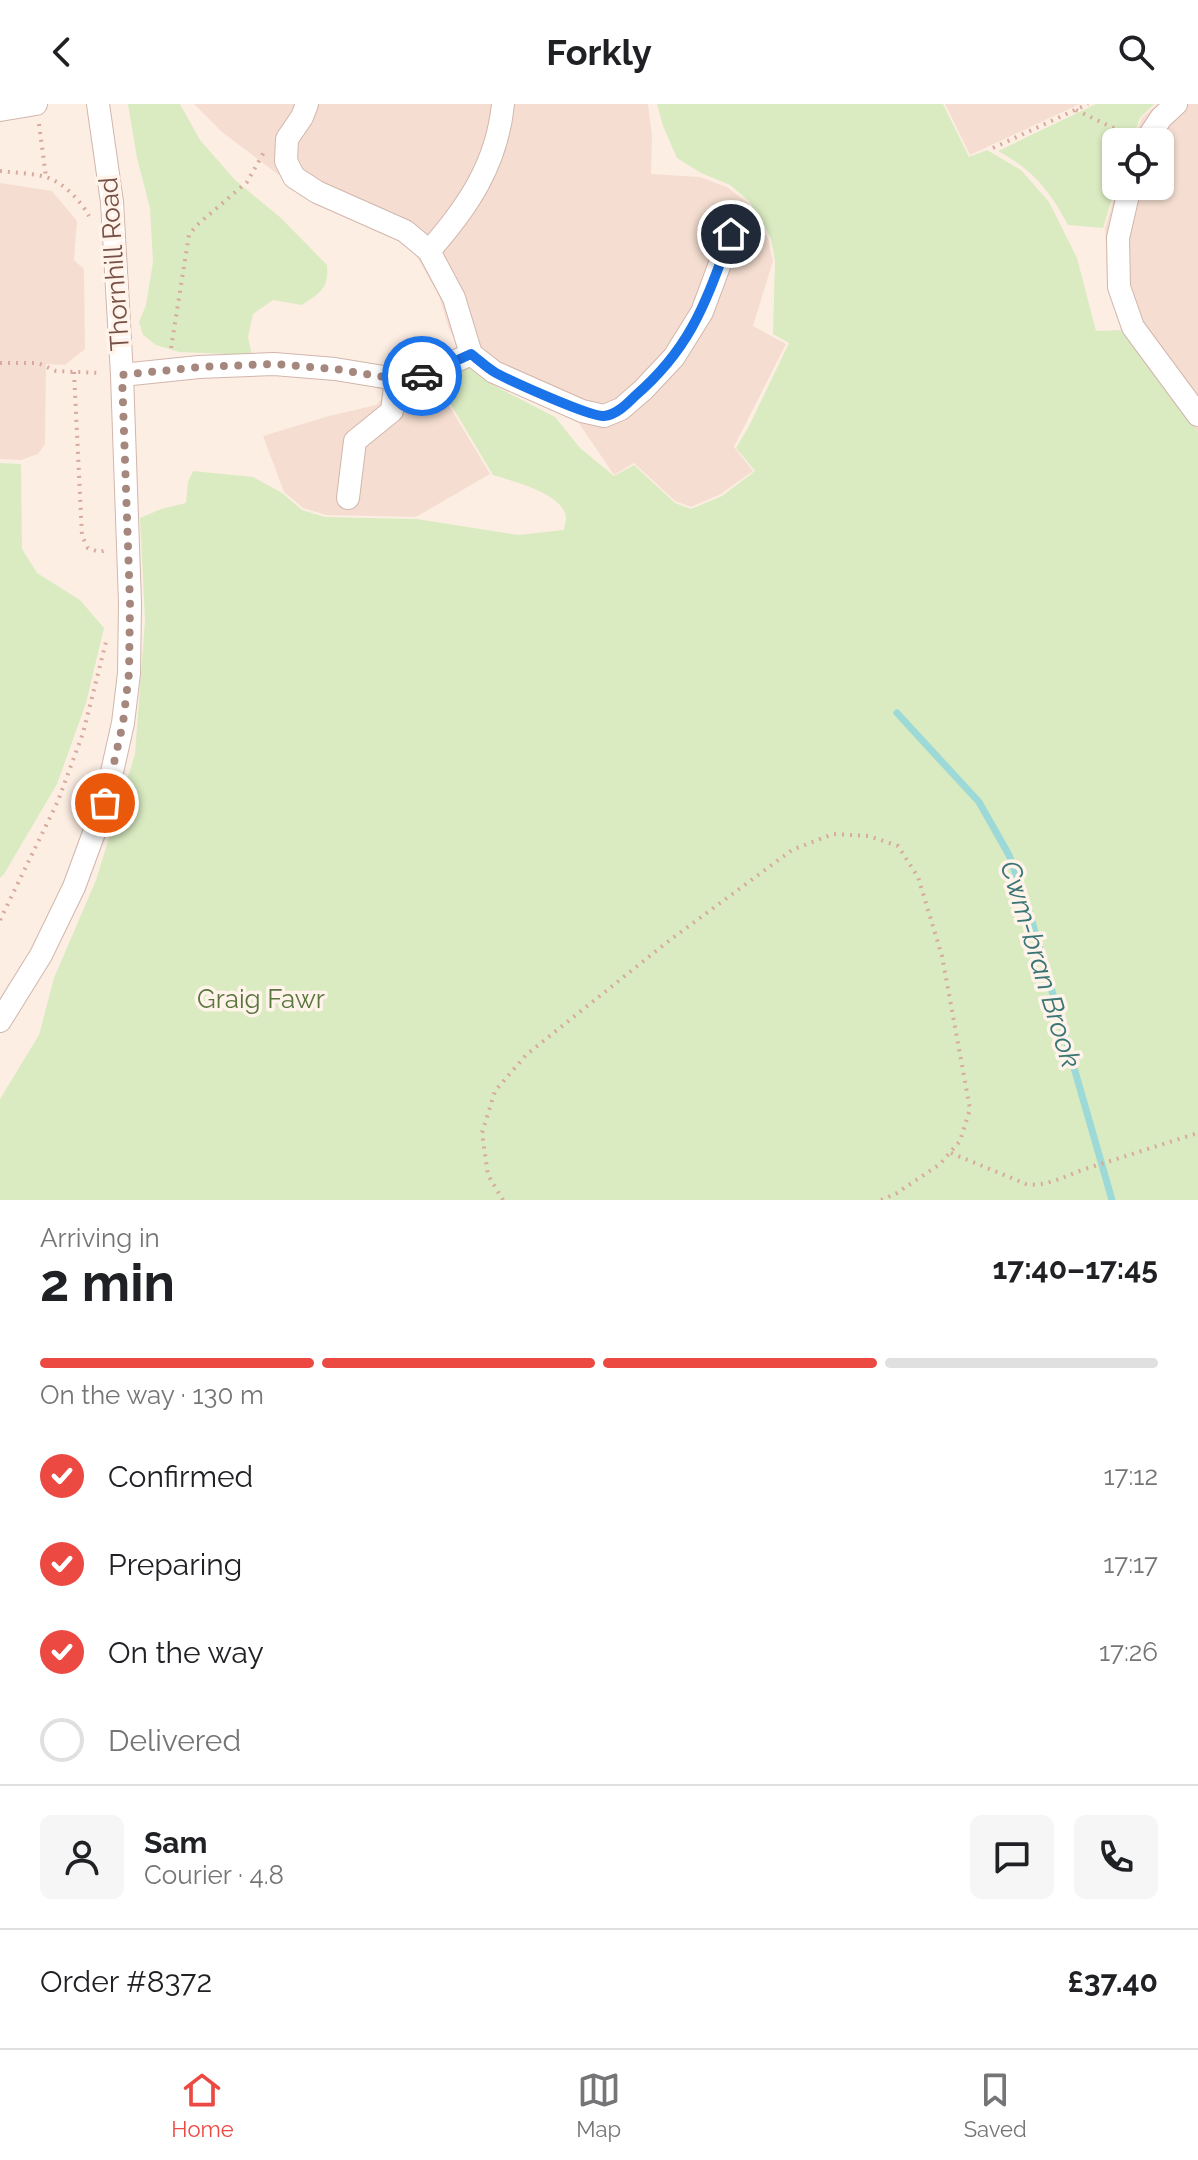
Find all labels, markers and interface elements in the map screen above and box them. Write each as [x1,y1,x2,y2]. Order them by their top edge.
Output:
icon: back [40,30,84,74]
icon: search [1114,30,1158,74]
text: Forkly [546,31,652,73]
map controls [1102,128,1174,200]
button: locate [1102,128,1174,200]
street label: Thornhill Road [93,176,135,352]
pin [697,200,765,268]
icon: home [709,212,753,256]
courier [382,336,462,416]
icon: car [400,354,444,398]
pin [71,769,139,837]
icon: bag [83,781,127,825]
water label: Cwm-bran Brook [993,857,1088,1072]
park label: Graig Fawr [197,984,325,1014]
text: Arriving in [40,1223,160,1253]
text: 17:40–17:45 [992,1251,1158,1286]
text: 2 min [40,1252,175,1313]
text: On the way · 130 m [40,1380,264,1410]
icon: check [40,1454,84,1498]
text: Confirmed [108,1459,253,1494]
text: 17:12 [1104,1461,1158,1491]
icon: check [40,1542,84,1586]
text: Preparing [108,1547,242,1582]
text: 17:17 [1103,1549,1158,1579]
icon: check [40,1630,84,1674]
text: On the way [108,1635,264,1670]
text: 17:26 [1099,1637,1158,1667]
text: Delivered [108,1723,241,1758]
button: person [40,1815,124,1899]
button: chat [970,1815,1054,1899]
button: phone [1074,1815,1158,1899]
text: Sam [144,1825,207,1860]
text: Courier · 4.8 [144,1860,284,1890]
text: Order #8372 [40,1964,212,1999]
text: £37.40 [1067,1964,1158,1999]
tab: Home [171,2068,234,2142]
tab: Map [576,2068,621,2142]
tab: Saved [964,2068,1027,2142]

